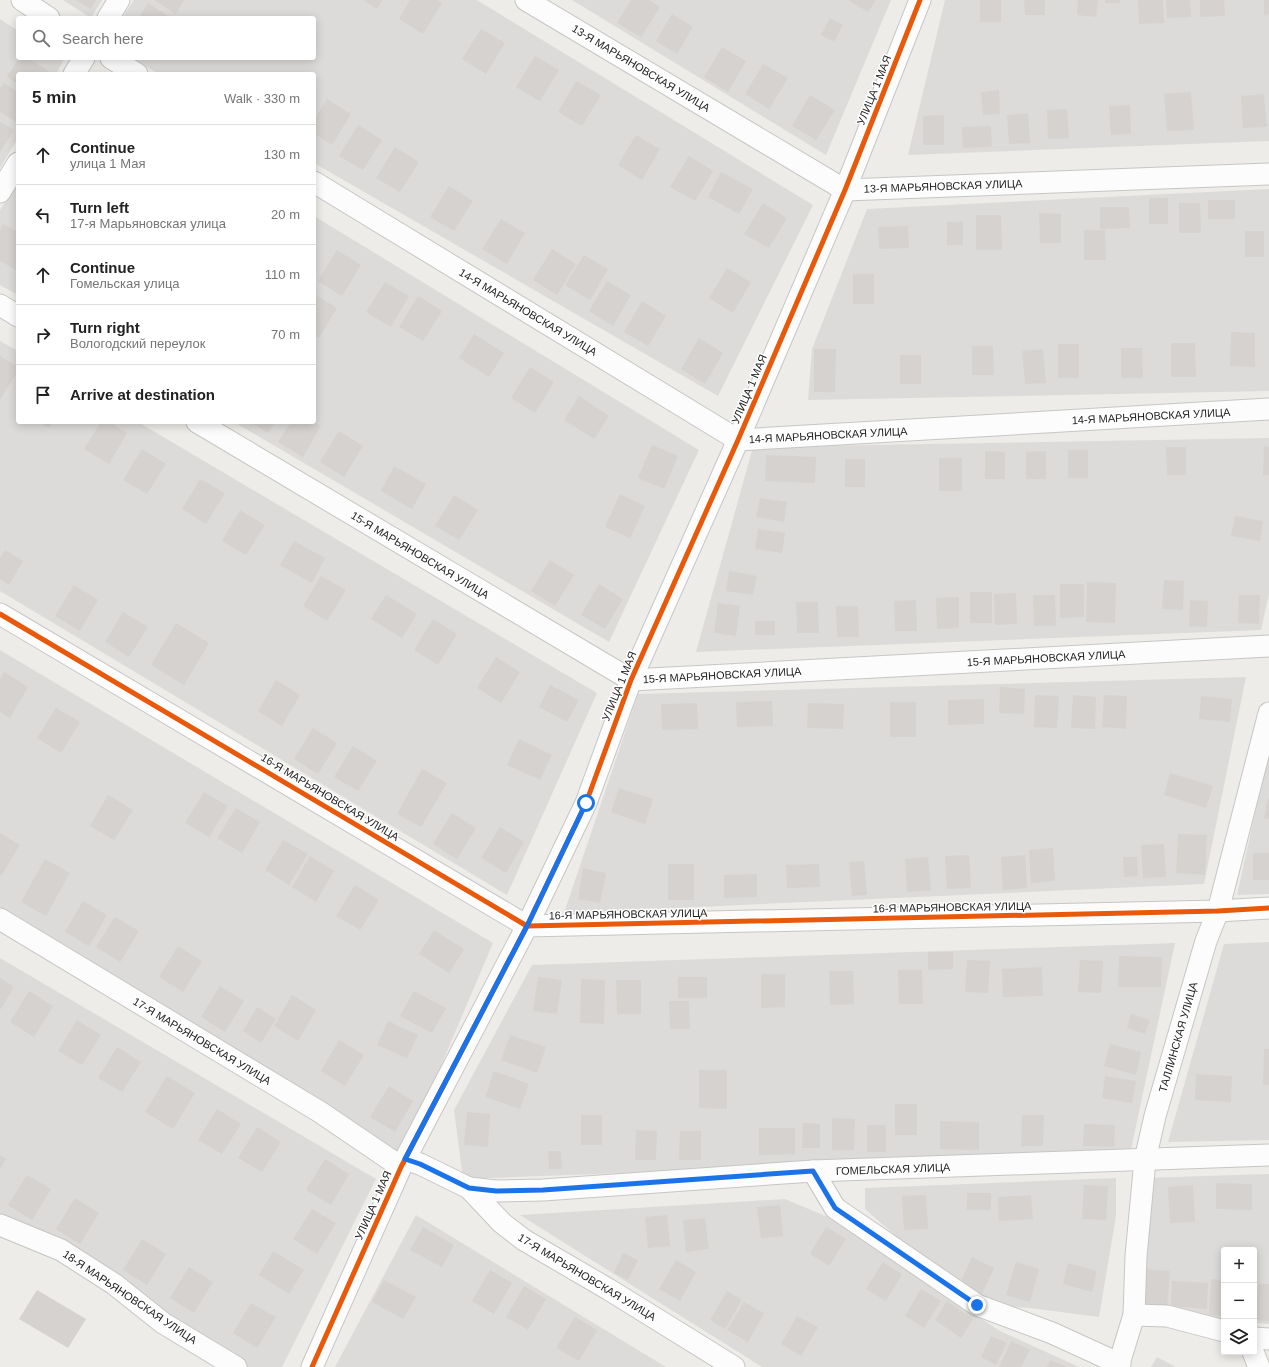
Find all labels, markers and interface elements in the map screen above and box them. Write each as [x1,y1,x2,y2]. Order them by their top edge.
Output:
search box [16,16,316,60]
street label: 13-Я МАРЬЯНОВСКАЯ УЛИЦА [570,22,713,114]
icon: search [30,27,52,49]
text: Search here [62,30,144,47]
street label: УЛИЦА 1 МАЯ [855,53,893,127]
text: 5 min [32,88,76,107]
text: Walk · 330 m [224,91,300,106]
text: Continue [70,139,135,156]
icon: ahead [32,144,54,166]
text: 130 m [264,147,300,162]
text: улица 1 Мая [70,156,145,171]
street label: 13-Я МАРЬЯНОВСКАЯ УЛИЦА [863,177,1023,195]
text: Turn left [70,199,129,216]
icon: left [32,204,54,226]
text: 20 m [271,207,300,222]
text: 17-я Марьяновская улица [70,216,226,231]
text: Continue [70,259,135,276]
icon: ahead [32,264,54,286]
street label: 14-Я МАРЬЯНОВСКАЯ УЛИЦА [457,266,600,358]
text: 110 m [265,267,300,282]
text: Гомельская улица [70,276,180,291]
text: Turn right [70,319,140,336]
icon: right [32,324,54,346]
text: 70 m [271,327,300,342]
text: Вологодский переулок [70,336,205,351]
street label: УЛИЦА 1 МАЯ [729,353,769,425]
icon: arrive [32,384,54,406]
text: Arrive at destination [70,386,215,403]
street label: 14-Я МАРЬЯНОВСКАЯ УЛИЦА [1071,406,1231,426]
street label: 14-Я МАРЬЯНОВСКАЯ УЛИЦА [748,425,908,445]
street label: 15-Я МАРЬЯНОВСКАЯ УЛИЦА [349,509,492,601]
street label: 15-Я МАРЬЯНОВСКАЯ УЛИЦА [966,648,1126,668]
street label: УЛИЦА 1 МАЯ [600,649,638,723]
street label: 15-Я МАРЬЯНОВСКАЯ УЛИЦА [642,665,802,685]
street label: 16-Я МАРЬЯНОВСКАЯ УЛИЦА [259,751,402,843]
route start [577,794,595,812]
street label: 16-Я МАРЬЯНОВСКАЯ УЛИЦА [873,900,1032,914]
street label: 16-Я МАРЬЯНОВСКАЯ УЛИЦА [549,907,708,921]
street label: ТАЛЛИНСКАЯ УЛИЦА [1157,980,1200,1094]
street label: 17-Я МАРЬЯНОВСКАЯ УЛИЦА [131,995,274,1087]
street label: ГОМЕЛЬСКАЯ УЛИЦА [836,1161,951,1177]
street label: УЛИЦА 1 МАЯ [352,1169,394,1241]
street label: 17-Я МАРЬЯНОВСКАЯ УЛИЦА [516,1231,659,1323]
map controls [1221,1247,1257,1355]
button: + [1221,1247,1257,1283]
street label: 18-Я МАРЬЯНОВСКАЯ УЛИЦА [61,1248,200,1347]
button: − [1221,1283,1257,1319]
route end [968,1296,986,1314]
button: layers [1221,1319,1257,1355]

